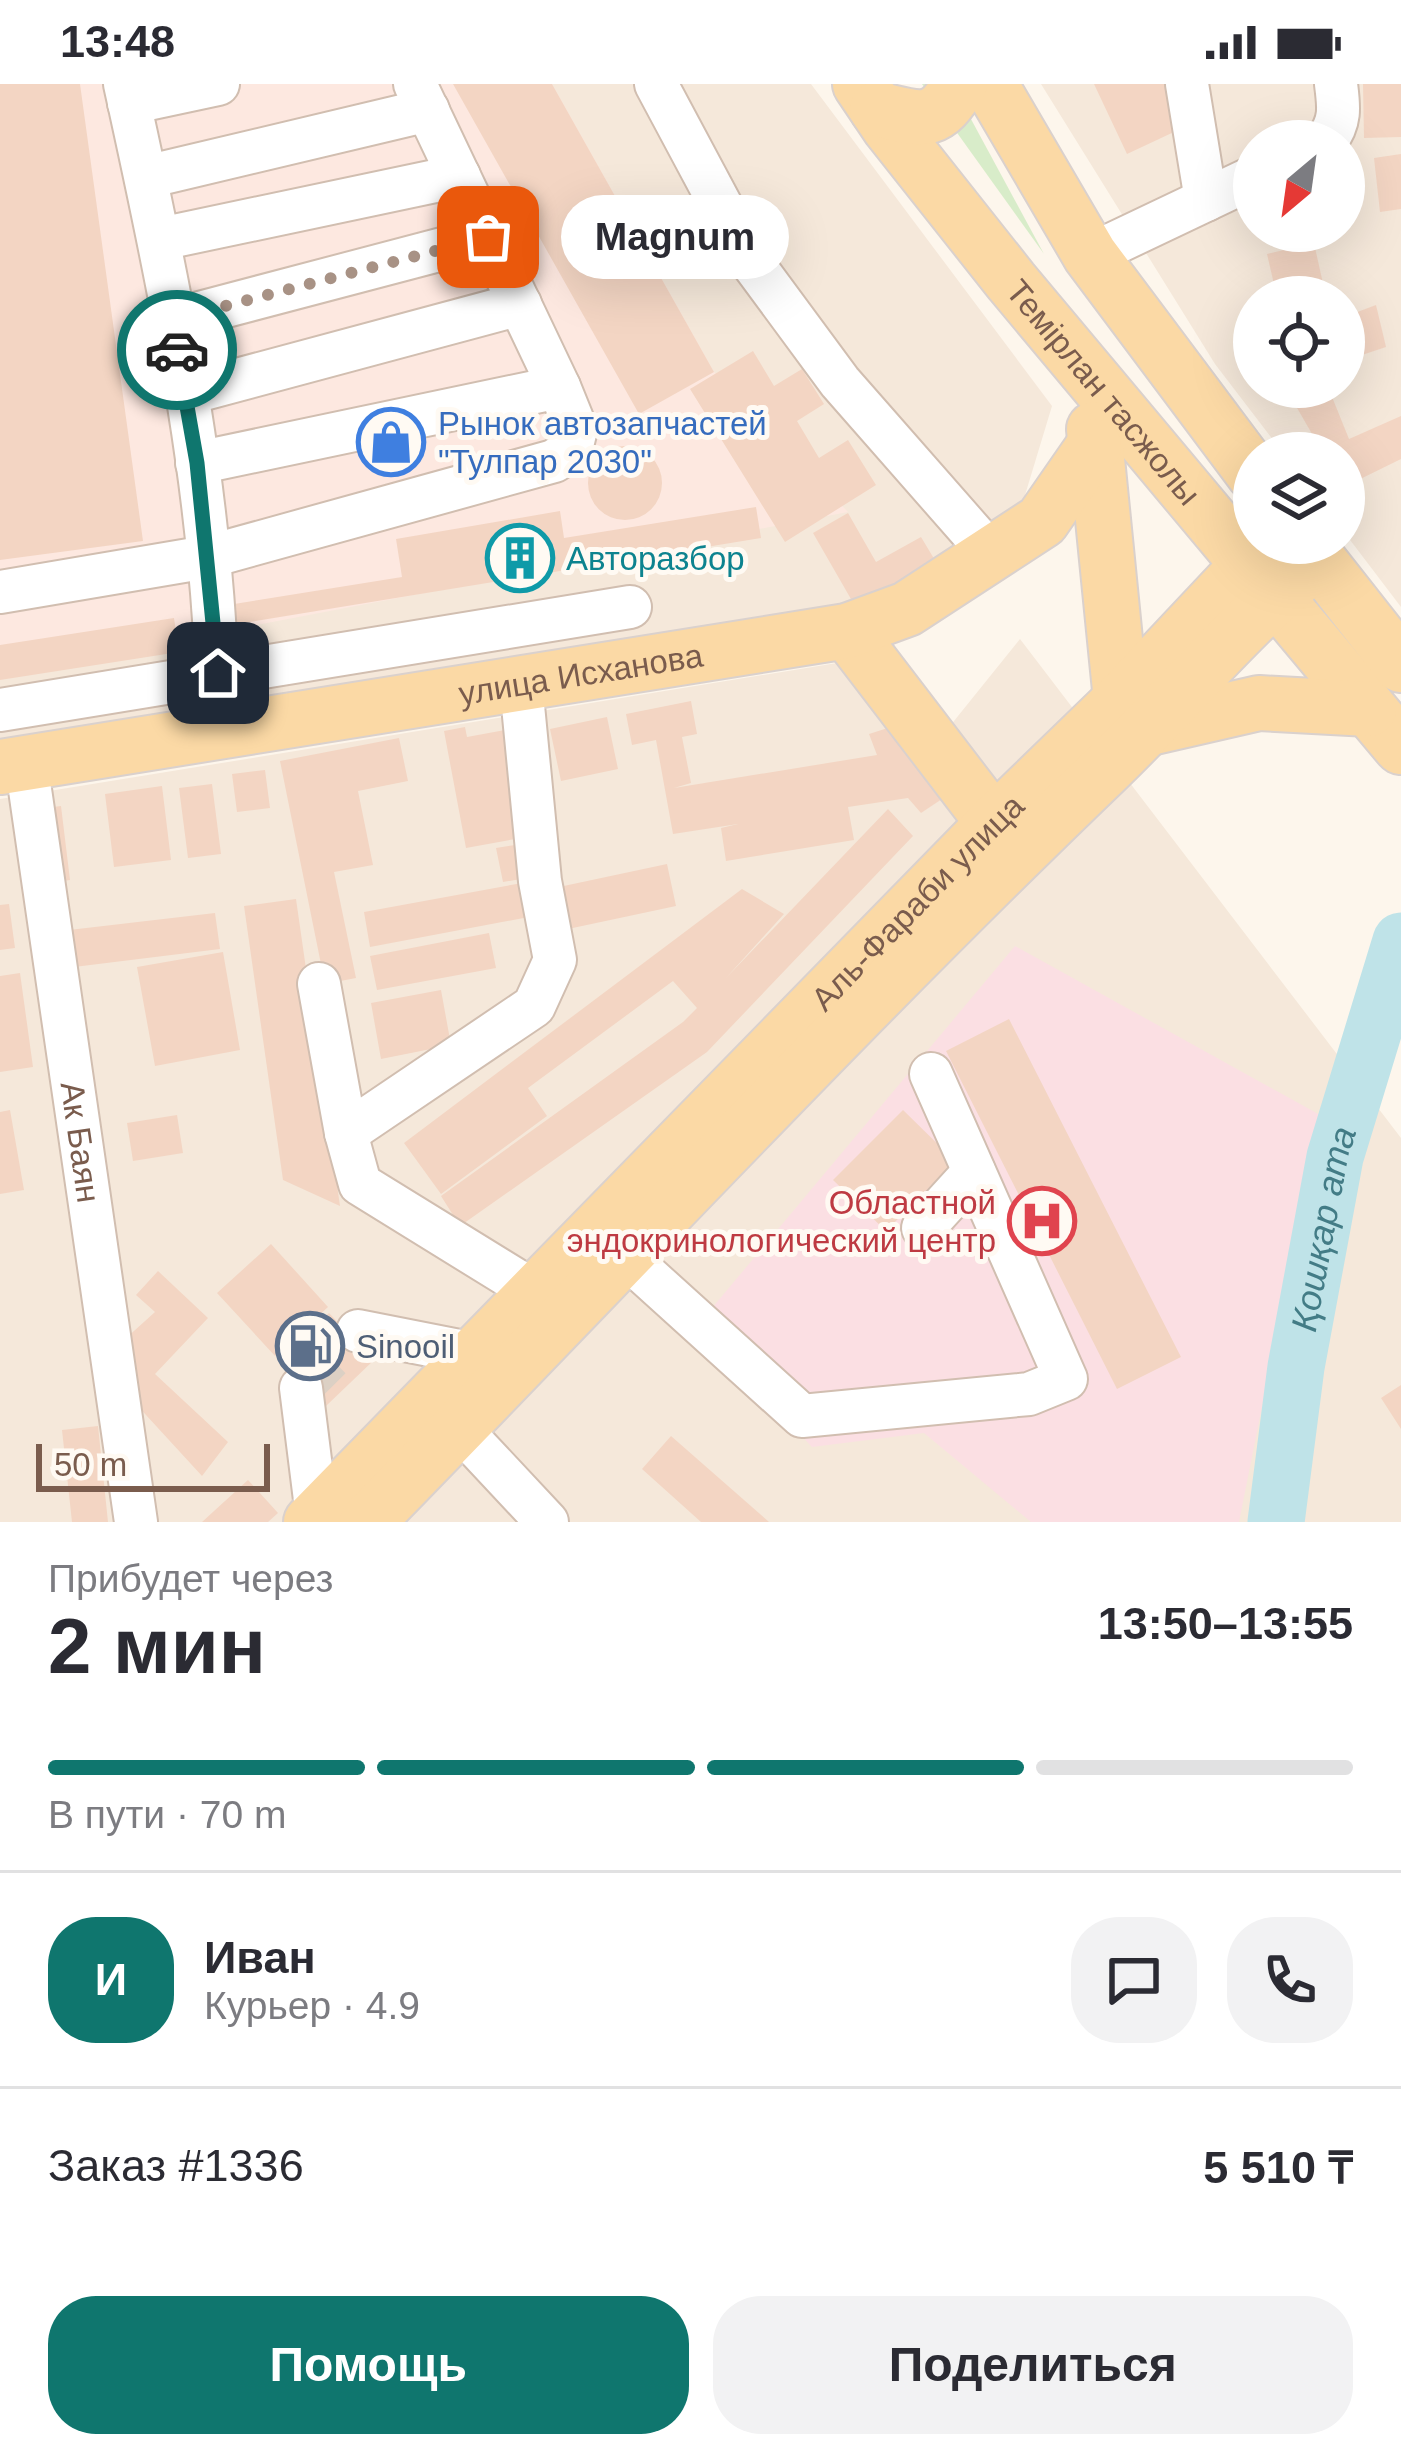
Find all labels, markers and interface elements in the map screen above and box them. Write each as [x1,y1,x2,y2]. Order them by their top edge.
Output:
text: 13:48 [60,16,175,67]
north arrow [1233,120,1365,252]
map controls [1233,120,1365,564]
pin [437,186,539,288]
callout: Magnum [560,195,788,279]
icon: bag [455,204,521,270]
text: Magnum [595,215,755,258]
street label: Темірлан тасжолы [999,272,1208,512]
button: locate [1233,276,1365,408]
courier [117,290,237,410]
icon: car [144,317,210,383]
place label: Рынок автозапчастей "Тулпар 2030" [438,405,767,480]
shop icon: Рынок автозапчастей "Тулпар 2030" [356,407,426,477]
button: layers [1233,432,1365,564]
building icon: Авторазбор [485,523,555,593]
place label: Авторазбор [566,540,745,577]
pin [167,622,269,724]
street label: улица Исханова [456,636,706,712]
icon: home [185,640,251,706]
street label: Аль-Фараби улица [804,787,1032,1018]
street label: Ак Баян [53,1079,108,1205]
water label: Қошқар ата [1283,1121,1364,1335]
place label: Областной эндокринологический центр [567,1184,996,1259]
hospital icon: Областной эндокринологический центр [1007,1186,1077,1256]
fuel station icon: Sinooil [275,1311,345,1381]
place label: Sinooil [356,1328,455,1365]
scale bar [36,1438,270,1491]
text: 50 m [54,1446,127,1483]
text: Прибудет через [48,1557,333,1600]
text: 13:50–13:55 [1098,1598,1353,1649]
text: 2 мин [48,1602,266,1690]
text: В пути · 70 m [48,1793,286,1836]
button: chat [1071,1917,1197,2043]
button: phone [1227,1917,1353,2043]
text: Иван [204,1932,316,1983]
text: И [95,1954,127,2005]
text: Курьер · 4.9 [204,1984,420,2027]
text: Заказ #1336 [48,2140,304,2191]
text: 5 510 ₸ [1203,2142,1353,2193]
button: Помощь [48,2296,689,2434]
button: Поделиться [713,2296,1353,2434]

